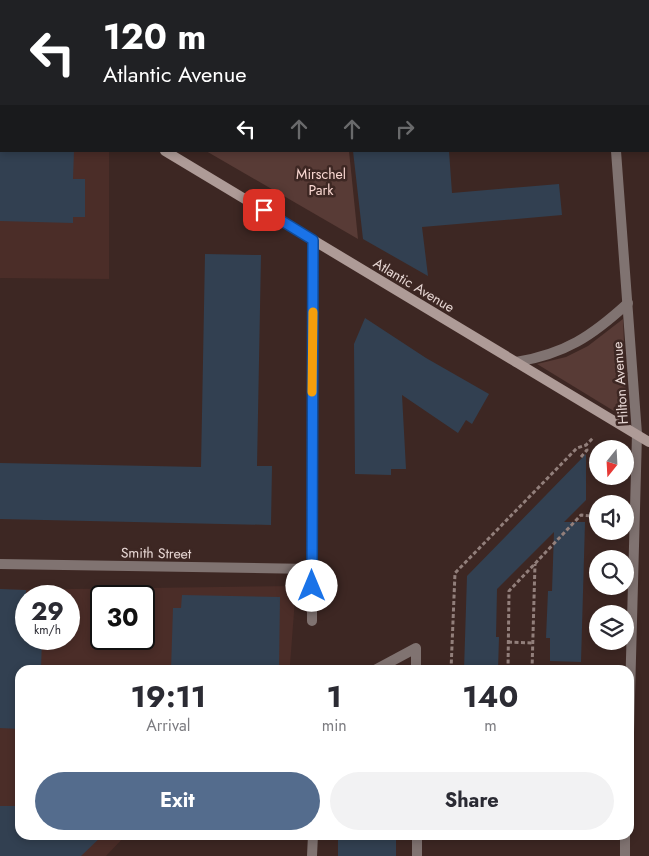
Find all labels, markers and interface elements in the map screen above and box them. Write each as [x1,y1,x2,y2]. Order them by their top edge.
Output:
text: 120 m [103,12,206,62]
icon: left [20,20,85,85]
text: Atlantic Avenue [103,58,247,90]
icon: left [232,115,260,143]
icon: ahead [285,115,313,143]
icon: ahead [338,115,366,143]
icon: right [391,115,419,143]
park label: Mirschel Park [296,164,346,200]
pin [243,189,285,231]
icon: arrive [250,196,278,224]
street label: Atlantic Avenue [370,253,458,317]
street label: Hilton Avenue [607,341,633,425]
north arrow [589,440,634,485]
map controls [589,440,634,650]
button: sound [589,495,634,540]
street label: Smith Street [121,542,192,564]
button: search [589,550,634,595]
position arrow [285,559,337,611]
speed limit sign: 30 [90,585,155,650]
text: 29 [31,593,64,629]
button: layers [589,605,634,650]
text: km/h [34,621,61,639]
text: 19:11 [131,675,206,718]
text: 1 [327,675,342,718]
text: 140 [462,675,518,718]
text: Arrival [146,714,190,737]
text: min [322,714,347,737]
text: m [484,714,497,737]
button: Exit [35,772,320,830]
button: Share [330,772,614,830]

